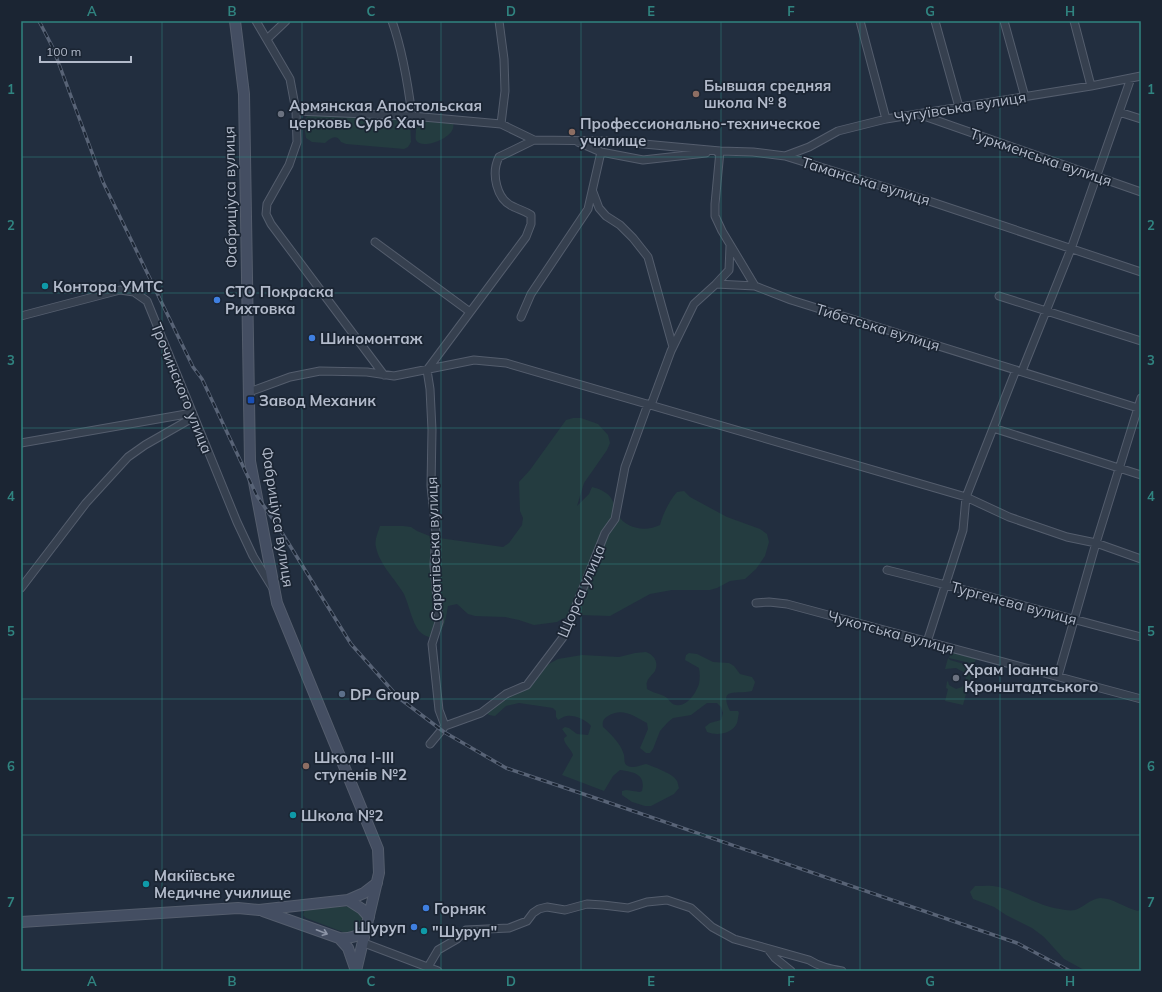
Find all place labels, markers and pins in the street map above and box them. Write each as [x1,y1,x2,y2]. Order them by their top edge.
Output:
place label: Бывшая средняя школа № 8 [704,76,831,112]
marker: Бывшая средняя школа № 8 [691,89,701,99]
place label: Армянская Апостольская церковь Сурб Хач [289,96,482,132]
marker: Армянская Апостольская церковь Сурб Хач [276,109,286,119]
place label: Профессионально-техническое училище [580,114,820,150]
marker: Профессионально-техническое училище [567,127,577,137]
place label: Контора УМТС [53,277,163,296]
marker: Контора УМТС [40,281,50,291]
place label: СТО Покраска Рихтовка [225,282,334,318]
marker: СТО Покраска Рихтовка [212,295,222,305]
place label: Шиномонтаж [320,329,423,348]
marker: Шиномонтаж [307,333,317,343]
place label: Завод Механик [259,391,376,410]
marker: Завод Механик [246,395,256,405]
place label: Храм Іоанна Кронштадтського [963,660,1098,696]
marker: Храм Іоанна Кронштадтського [951,673,961,683]
place label: DP Group [350,685,420,704]
marker: DP Group [337,689,347,699]
place label: Школа I-III ступенів №2 [314,748,407,784]
marker: Школа I-III ступенів №2 [301,761,311,771]
place label: Школа №2 [301,806,383,825]
marker: Школа №2 [288,810,298,820]
place label: Макіївське Медичне училище [154,866,291,902]
marker: Макіївське Медичне училище [141,879,151,889]
place label: Горняк [434,899,486,918]
marker: Горняк [421,903,431,913]
place label: Шуруп [354,918,406,937]
marker: Шуруп [409,922,419,932]
place label: "Шуруп" [432,922,497,941]
marker: "Шуруп" [419,926,429,936]

